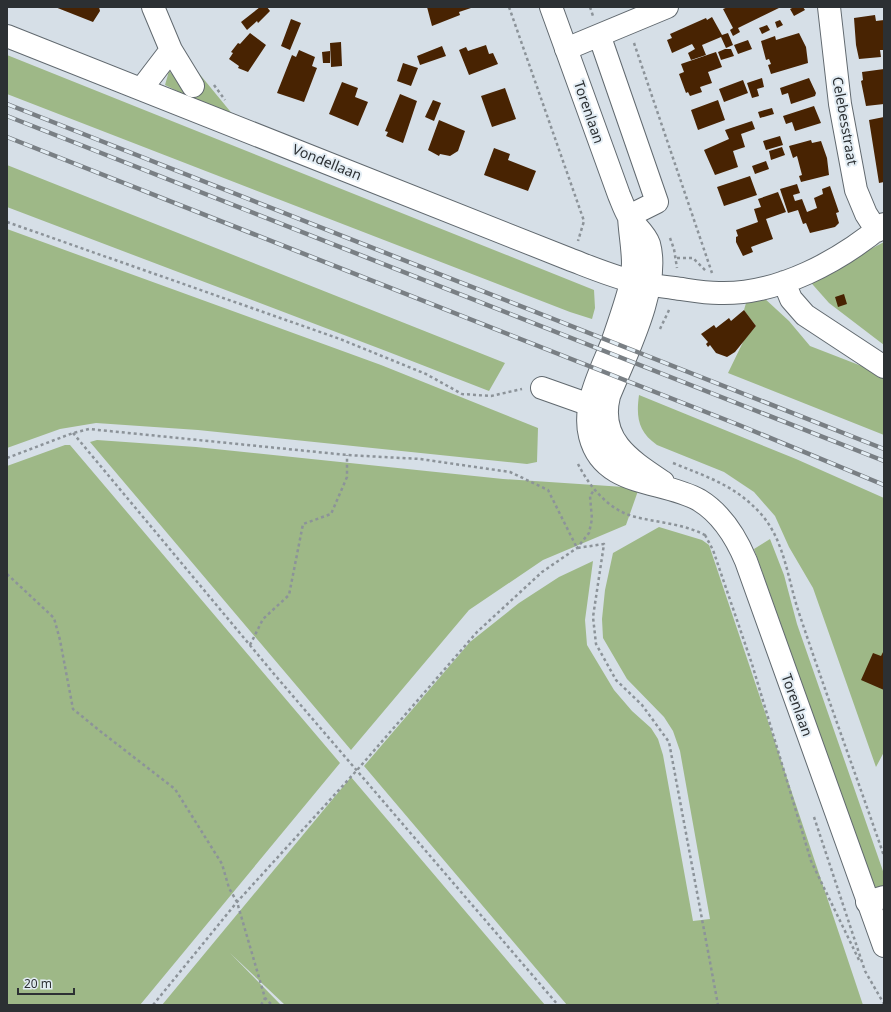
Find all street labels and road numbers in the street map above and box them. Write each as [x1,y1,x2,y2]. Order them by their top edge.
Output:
street label: Celebesstraat [828,75,863,167]
street label: Torenlaan [570,78,609,146]
street label: Vondellaan [290,139,365,184]
street label: Torenlaan [777,671,818,739]

